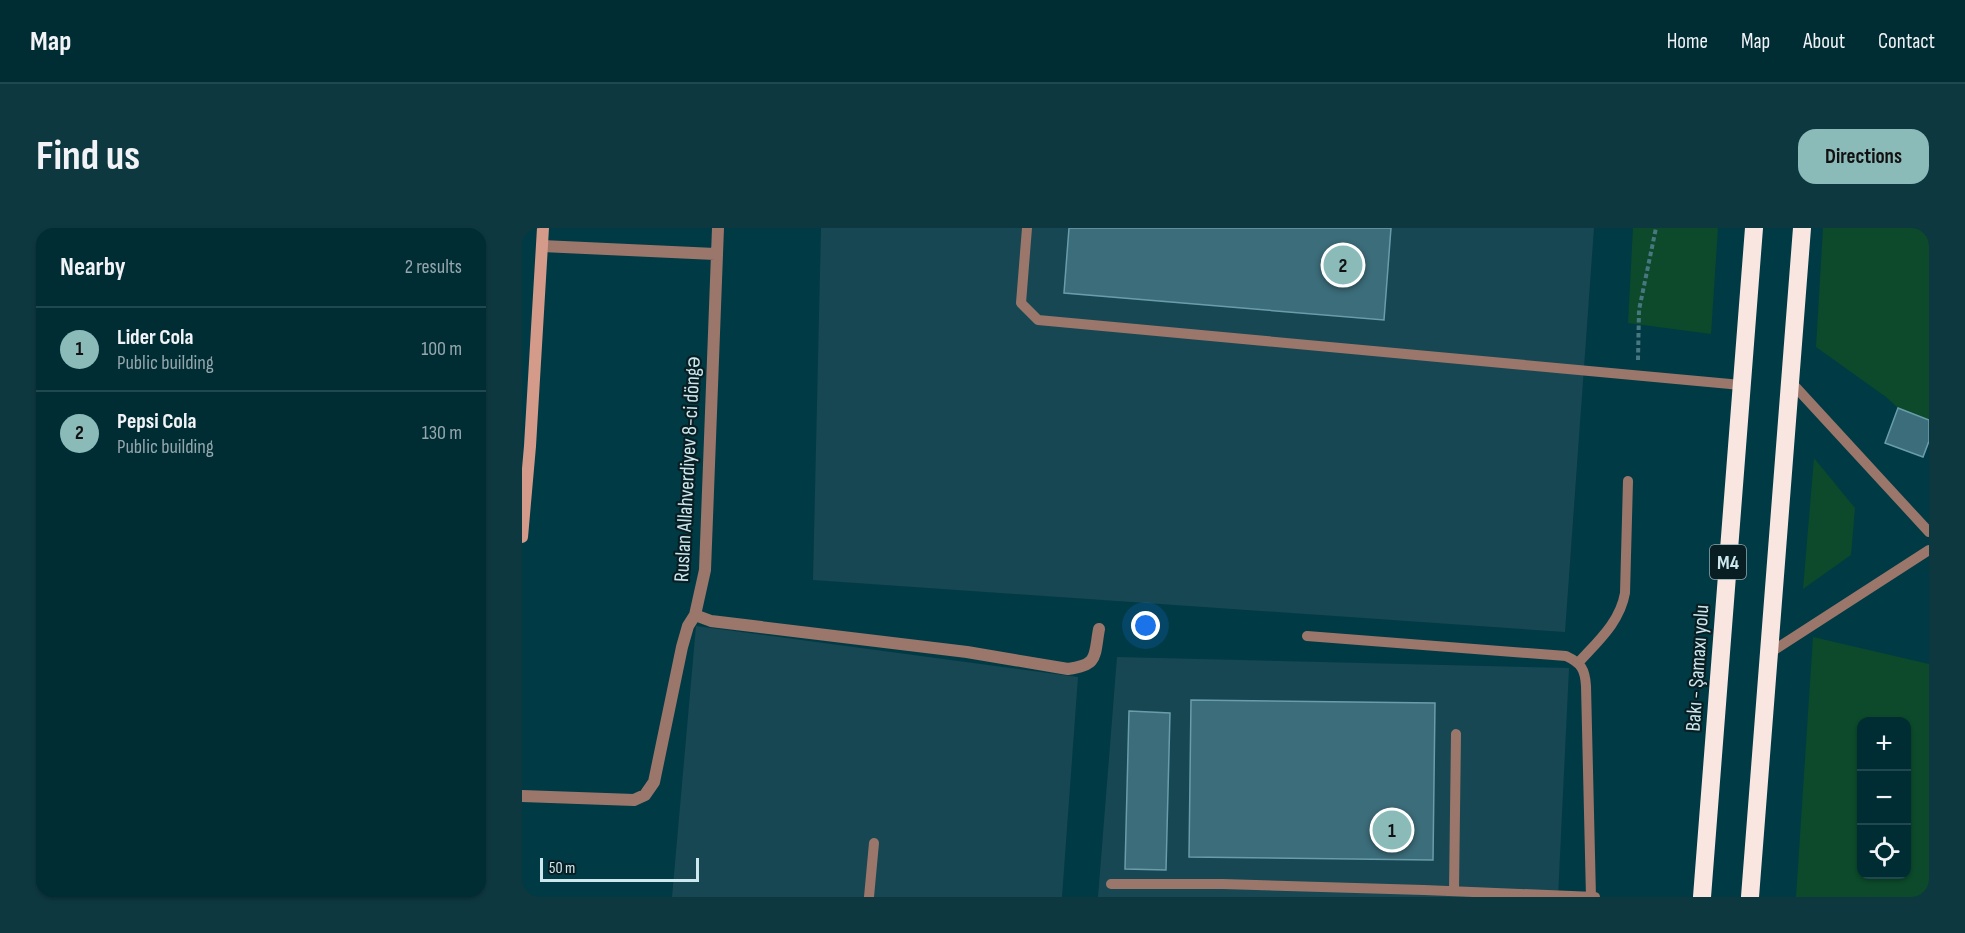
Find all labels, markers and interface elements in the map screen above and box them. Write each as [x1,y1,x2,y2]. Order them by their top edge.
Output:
text: Map [30,25,71,58]
text: Home [1667,29,1708,54]
text: Map [1741,29,1770,54]
text: About [1803,29,1845,54]
text: Contact [1878,29,1935,54]
button: Directions [1798,129,1929,184]
text: Find us [36,131,140,182]
pin: 2 [1324,243,1362,288]
text: Nearby [60,252,126,283]
text: 2 results [405,255,462,279]
text: Lider Cola [117,324,194,351]
text: 1 [76,337,83,361]
text: 100 m [421,337,462,361]
text: Public building [117,351,214,375]
street label: Ruslan Allahverdiyev 8-ci döngə [669,356,706,583]
text: Pepsi Cola [117,408,196,435]
text: 2 [75,421,84,445]
text: 130 m [422,421,462,445]
text: Public building [117,435,214,459]
road number: M4 [1710,545,1746,579]
street label: Bakı - Şamaxı yolu [1681,604,1714,732]
your location [1131,611,1160,640]
map controls [1857,717,1911,879]
button: + [1857,717,1911,771]
button: − [1857,771,1911,825]
pin: 1 [1372,808,1412,852]
button: locate [1857,825,1911,879]
scale bar [540,855,699,882]
text: 50 m [549,859,575,878]

